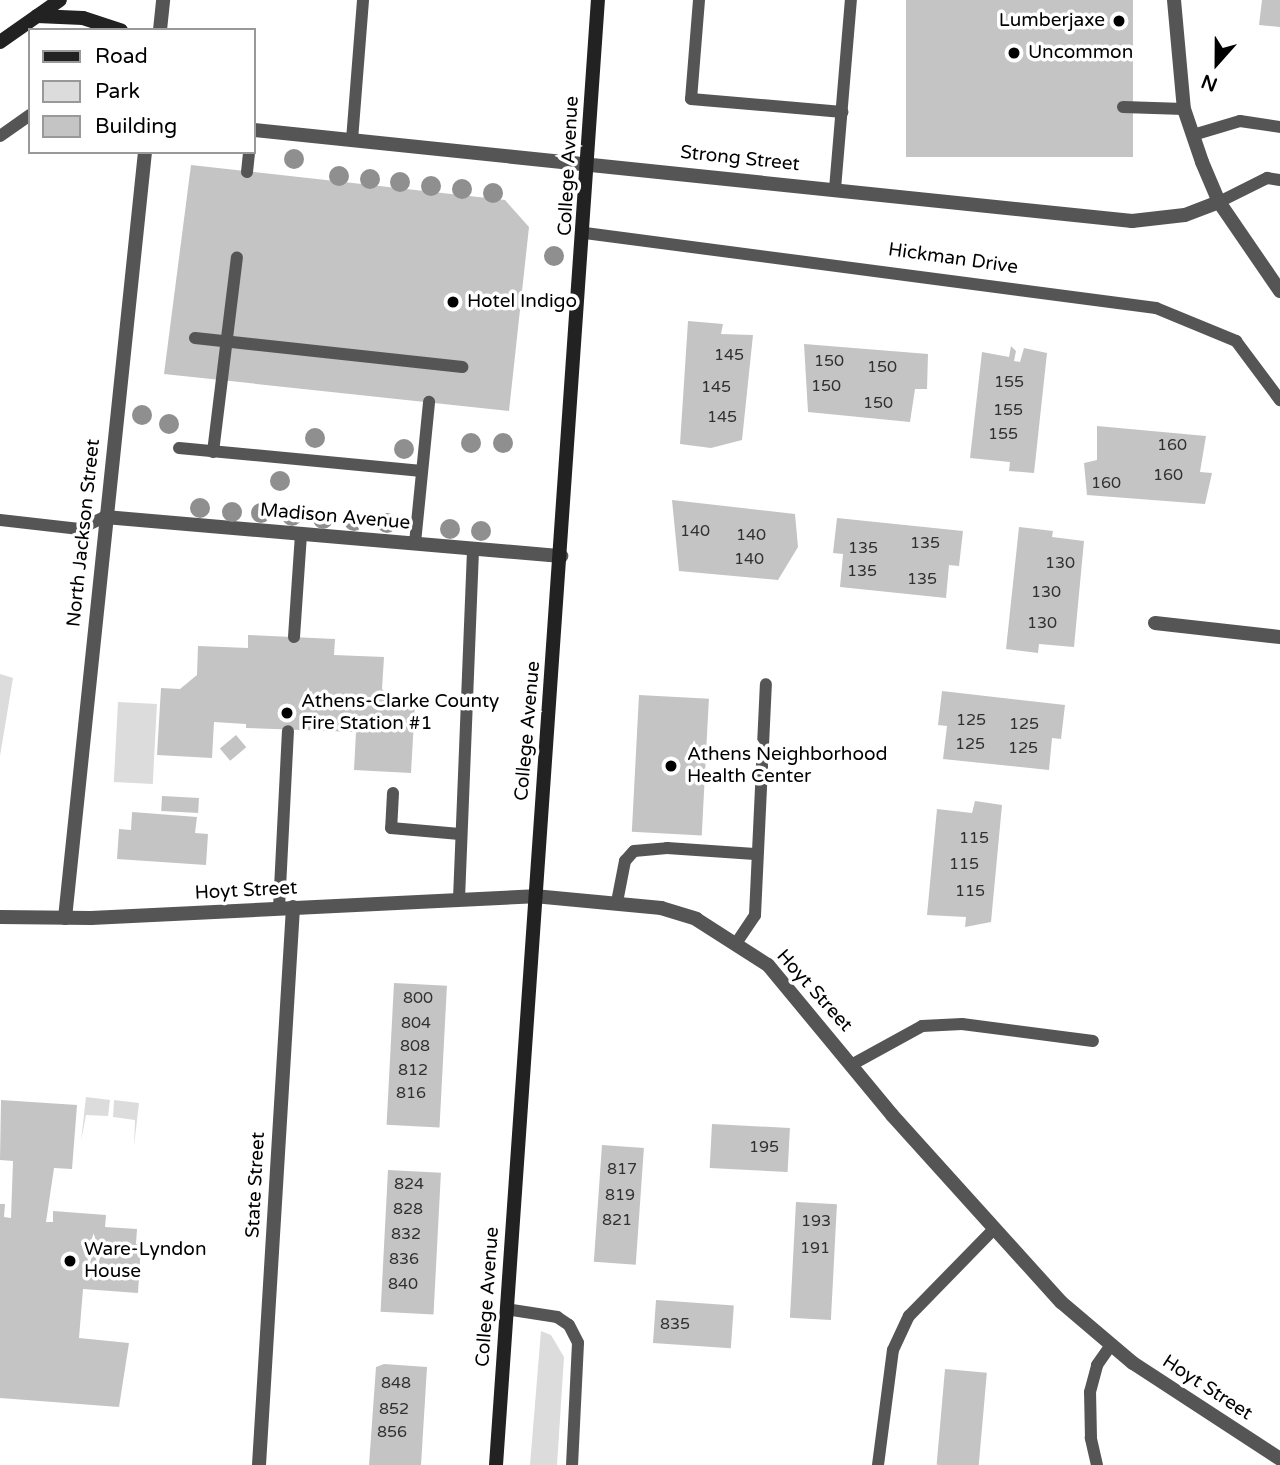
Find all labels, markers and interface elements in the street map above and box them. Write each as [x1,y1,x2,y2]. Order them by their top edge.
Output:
place label: Lumberjaxe [999,10,1105,32]
marker: Lumberjaxe [1111,13,1127,29]
legend [28,28,256,154]
north arrow [1182,28,1252,98]
place label: Uncommon [1028,42,1133,64]
text: Road [95,44,148,69]
marker: Uncommon [1006,45,1022,61]
text: N [1198,70,1221,96]
text: Park [95,79,140,104]
street label: College Avenue [554,95,584,237]
text: Building [95,114,177,139]
street label: Strong Street [679,141,801,177]
street label: Hickman Drive [887,239,1019,279]
place label: Hotel Indigo [467,291,577,313]
marker: Hotel Indigo [445,294,461,310]
house number: 145 [714,345,744,365]
house number: 150 [814,351,844,371]
house number: 150 [867,357,897,377]
house number: 155 [994,372,1024,392]
house number: 150 [811,376,841,396]
house number: 145 [701,377,731,397]
house number: 150 [863,393,893,413]
house number: 155 [993,400,1023,420]
house number: 145 [707,407,737,427]
house number: 155 [988,424,1018,444]
house number: 160 [1157,435,1187,455]
street label: North Jackson Street [63,438,105,628]
house number: 160 [1153,465,1183,485]
house number: 160 [1091,473,1121,493]
street label: Madison Avenue [259,499,411,535]
house number: 140 [680,521,710,541]
house number: 140 [736,525,766,545]
house number: 135 [910,533,940,553]
house number: 135 [848,538,878,558]
house number: 140 [734,549,764,569]
house number: 130 [1045,553,1075,573]
house number: 135 [847,561,877,581]
house number: 135 [907,569,937,589]
house number: 130 [1031,582,1061,602]
house number: 130 [1027,613,1057,633]
street label: College Avenue [511,660,545,802]
place label: Athens-Clarke County Fire Station #1 [301,691,499,735]
marker: Athens-Clarke County Fire Station #1 [279,705,295,721]
house number: 125 [956,710,986,730]
house number: 125 [1009,714,1039,734]
house number: 125 [955,734,985,754]
house number: 125 [1008,738,1038,758]
place label: Athens Neighborhood Health Center [687,744,887,788]
marker: Athens Neighborhood Health Center [661,756,681,776]
house number: 115 [959,828,989,848]
house number: 115 [949,854,979,874]
street label: Hoyt Street [194,877,298,905]
house number: 115 [955,881,985,901]
street label: Hoyt Street [771,945,857,1037]
house number: 800 [403,988,433,1008]
house number: 804 [401,1013,431,1033]
house number: 808 [400,1036,430,1056]
house number: 812 [398,1060,428,1080]
house number: 816 [396,1083,426,1103]
street label: State Street [242,1131,270,1239]
house number: 195 [749,1137,779,1157]
house number: 817 [607,1159,637,1179]
house number: 824 [394,1174,424,1194]
house number: 819 [605,1185,635,1205]
house number: 828 [393,1199,423,1219]
house number: 821 [602,1210,632,1230]
house number: 193 [801,1211,831,1231]
house number: 832 [391,1224,421,1244]
street label: College Avenue [472,1226,504,1368]
house number: 191 [800,1238,830,1258]
place label: Ware-Lyndon House [84,1239,206,1283]
house number: 836 [389,1249,419,1269]
marker: Ware-Lyndon House [62,1253,78,1269]
house number: 840 [388,1274,418,1294]
house number: 835 [660,1314,690,1334]
street label: Hoyt Street [1158,1350,1256,1426]
house number: 848 [381,1373,411,1393]
house number: 852 [379,1399,409,1419]
house number: 856 [377,1422,407,1442]

